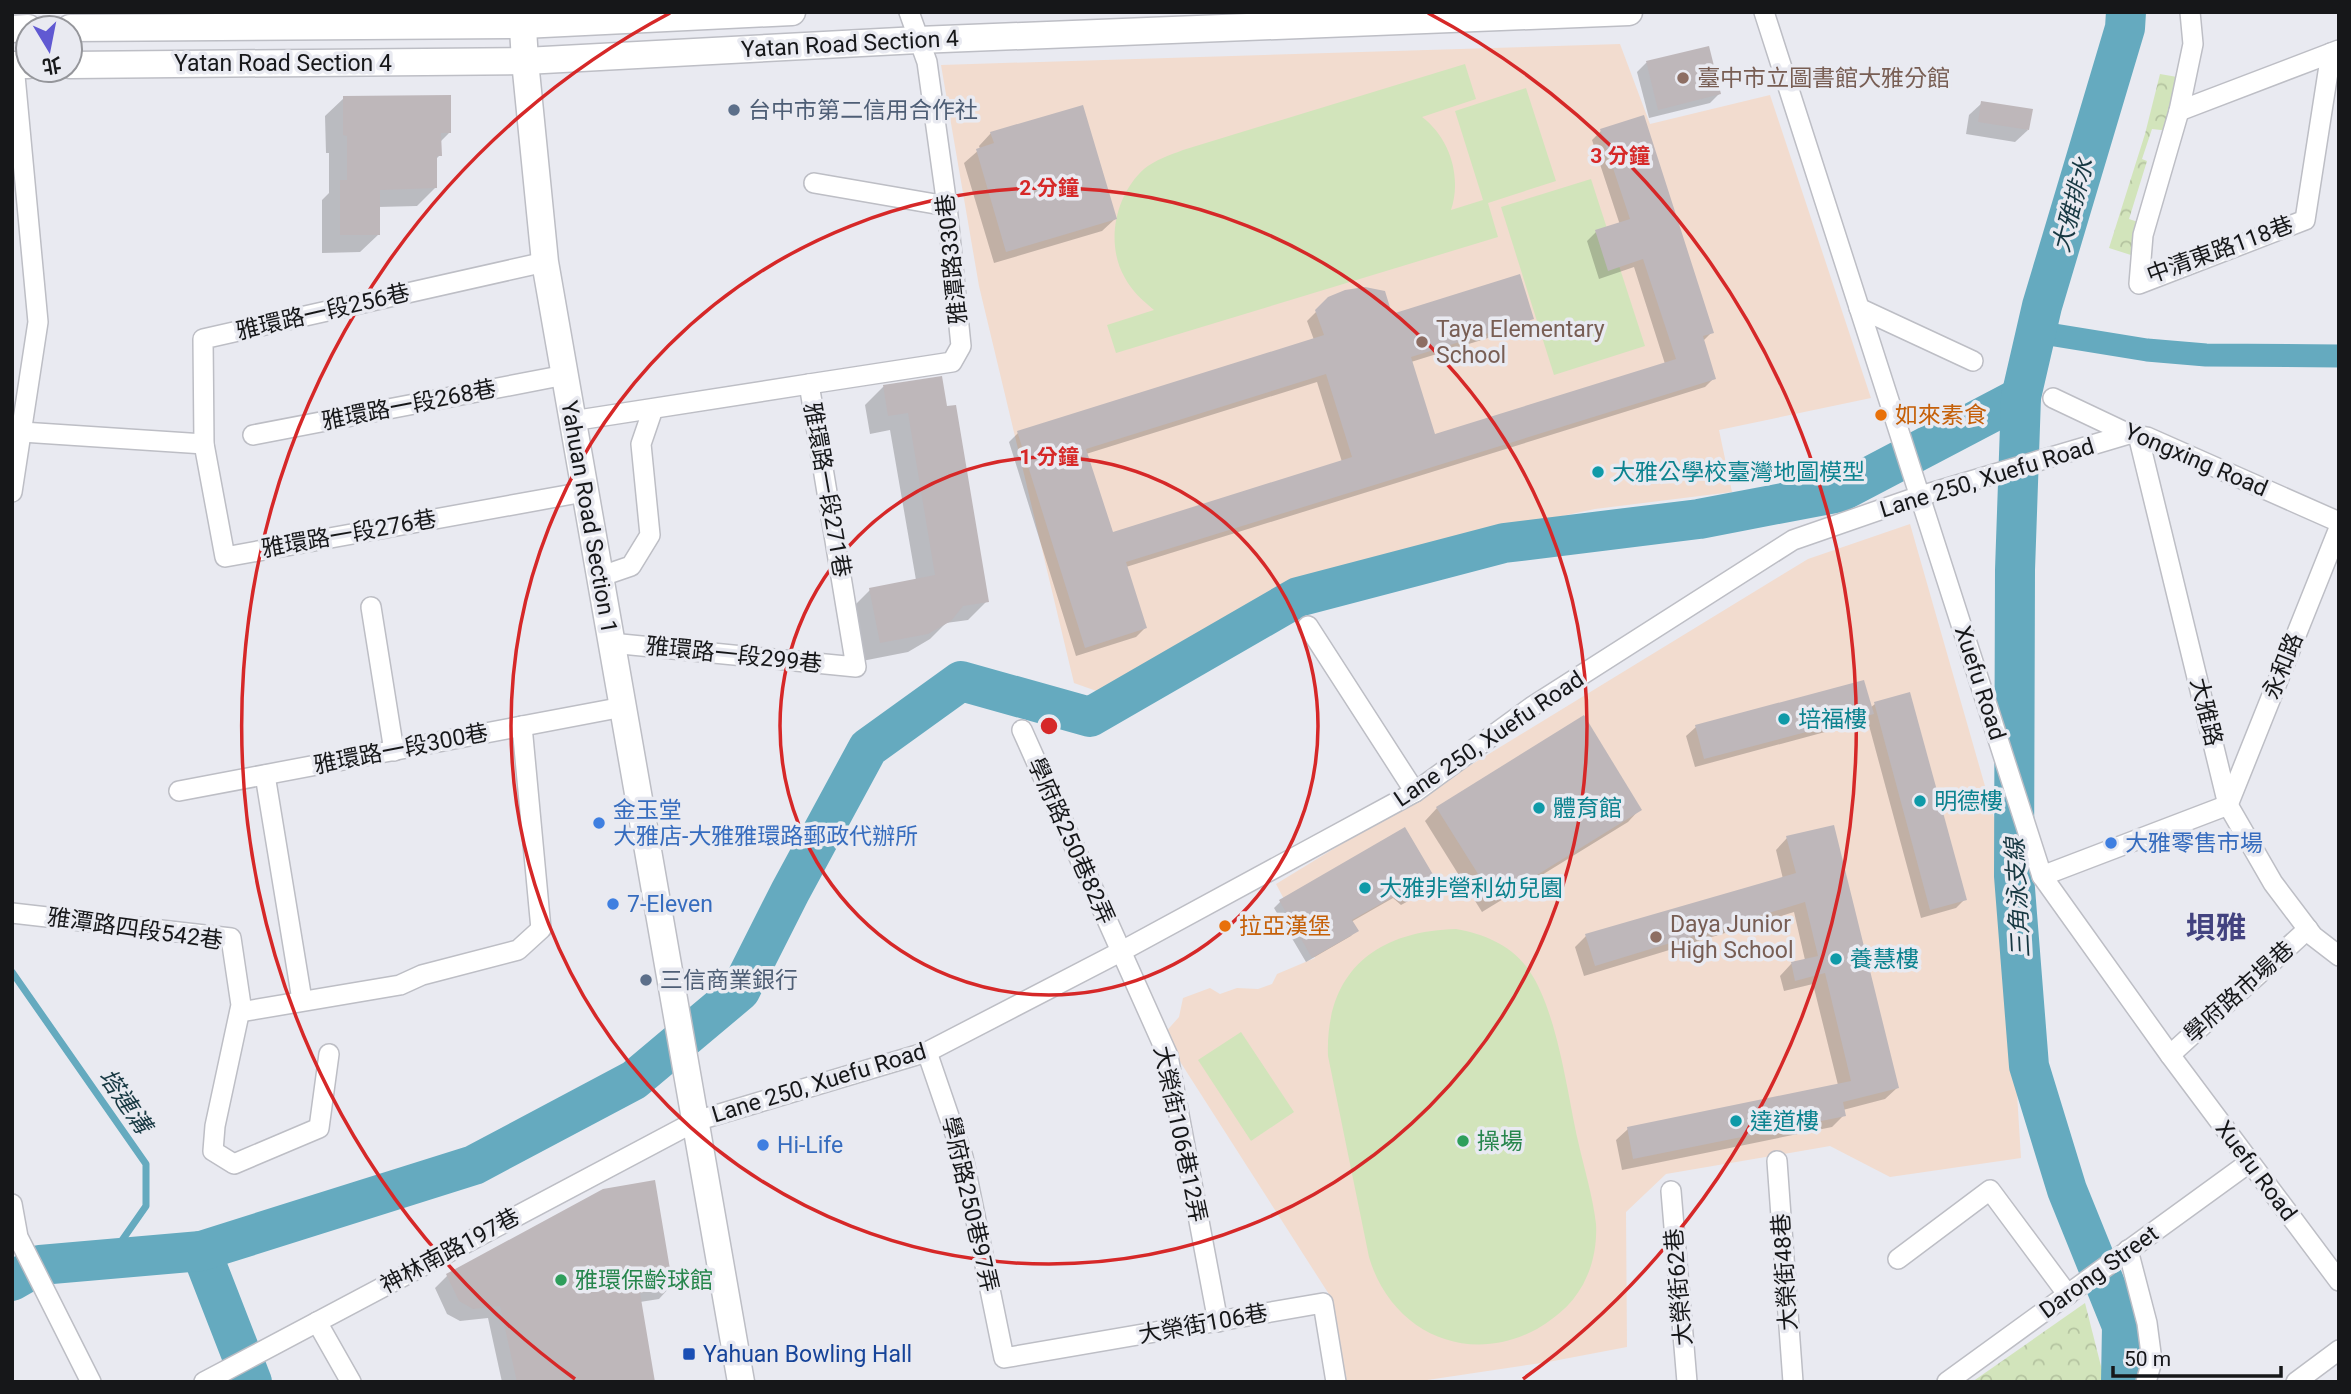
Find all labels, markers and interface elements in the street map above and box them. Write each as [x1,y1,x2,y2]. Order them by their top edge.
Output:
north arrow [14,14,84,84]
street label: Yatan Road Section 4 [740,25,960,63]
street label: Yatan Road Section 4 [174,50,392,77]
text: 北 [41,52,63,78]
place label: 臺中市立圖書館大雅分館 [1697,65,1950,92]
marker: 臺中市立圖書館大雅分館 [1675,70,1691,86]
place label: 台中市第二信用合作社 [748,97,978,124]
marker: 台中市第二信用合作社 [726,102,742,118]
text: 3 分鐘 [1590,144,1650,168]
water label: 大雅排水 [2047,154,2099,255]
text: 2 分鐘 [1019,176,1079,200]
street label: 雅潭路330巷 [932,193,972,325]
street label: 中清東路118巷 [2143,211,2297,289]
street label: 雅環路一段256巷 [234,279,412,345]
place label: Taya Elementary School [1436,316,1605,369]
marker: Taya Elementary School [1414,334,1430,350]
street label: 雅環路一段268巷 [320,375,498,435]
street label: Yahuan Road Section 1 [555,399,623,635]
street label: 雅環路一段271巷 [798,401,856,579]
place label: 如來素食 [1895,402,1987,429]
marker: 如來素食 [1873,407,1889,423]
street label: Yongxing Road [2120,418,2272,502]
street label: Lane 250, Xuefu Road [1877,433,2097,523]
text: 1 分鐘 [1019,445,1079,469]
place label: 大雅公學校臺灣地圖模型 [1612,459,1865,486]
marker: 大雅公學校臺灣地圖模型 [1590,464,1606,480]
street label: 雅環路一段276巷 [260,505,438,563]
street label: Xuefu Road [1949,623,2011,743]
street label: 永和路 [2258,629,2308,703]
street label: 雅環路一段299巷 [645,632,823,678]
street label: Lane 250, Xuefu Road [1389,666,1589,812]
street label: 大雅路 [2185,675,2227,749]
place label: 培福樓 [1798,706,1867,733]
marker: 培福樓 [1776,711,1792,727]
centre of rings [1037,714,1061,738]
street label: 雅環路一段300巷 [312,719,490,779]
street label: 學府路250巷82弄 [1022,753,1120,929]
place label: 明德樓 [1934,788,2003,815]
marker: 明德樓 [1912,793,1928,809]
place label: 體育館 [1553,795,1622,822]
place label: 金玉堂 大雅店-大雅雅環路郵政代辦所 [613,797,918,850]
marker: 體育館 [1531,800,1547,816]
marker: 金玉堂 大雅店-大雅雅環路郵政代辦所 [591,815,607,831]
place label: 大雅零售市場 [2125,830,2263,857]
water label: 三角泳支線 [2001,834,2035,959]
marker: 大雅零售市場 [2103,835,2119,851]
place label: 大雅非營利幼兒園 [1379,875,1563,902]
marker: 大雅非營利幼兒園 [1357,880,1373,896]
place label: 7-Eleven [627,891,713,918]
marker: 7-Eleven [605,896,621,912]
street label: 雅潭路四段542巷 [46,903,224,955]
district label: 垻雅 [2186,910,2246,945]
place label: Daya Junior High School [1670,911,1793,964]
place label: 拉亞漢堡 [1239,913,1331,940]
marker: 拉亞漢堡 [1217,918,1233,934]
marker: Daya Junior High School [1648,929,1664,945]
street label: 學府路市場巷 [2179,936,2299,1048]
place label: 養慧樓 [1850,946,1919,973]
marker: 養慧樓 [1828,951,1844,967]
place label: 三信商業銀行 [660,967,798,994]
marker: 三信商業銀行 [638,972,654,988]
street label: Lane 250, Xuefu Road [709,1038,929,1128]
street label: 大榮街106巷12弄 [1148,1043,1212,1225]
water label: 塔連溝 [93,1063,159,1141]
place label: 達道樓 [1750,1108,1819,1135]
street label: 學府路250巷97弄 [937,1113,1003,1295]
marker: 達道樓 [1728,1113,1744,1129]
street label: Xuefu Road [2210,1116,2302,1226]
place label: 操場 [1477,1128,1523,1155]
place label: Hi-Life [777,1132,843,1159]
marker: 操場 [1455,1133,1471,1149]
marker: Hi-Life [755,1137,771,1153]
street label: 神林南路197巷 [376,1203,524,1299]
street label: 大榮街48巷 [1767,1212,1803,1332]
street label: Darong Street [2034,1220,2164,1324]
street label: 大榮街62巷 [1660,1227,1698,1347]
place label: 雅環保齡球館 [575,1267,713,1294]
marker: 雅環保齡球館 [553,1272,569,1288]
street label: 大榮街106巷 [1136,1299,1270,1349]
scale bar [2113,1334,2281,1378]
place label: Yahuan Bowling Hall [703,1341,912,1368]
marker: Yahuan Bowling Hall [681,1346,697,1362]
text: 50 m [2124,1347,2171,1371]

